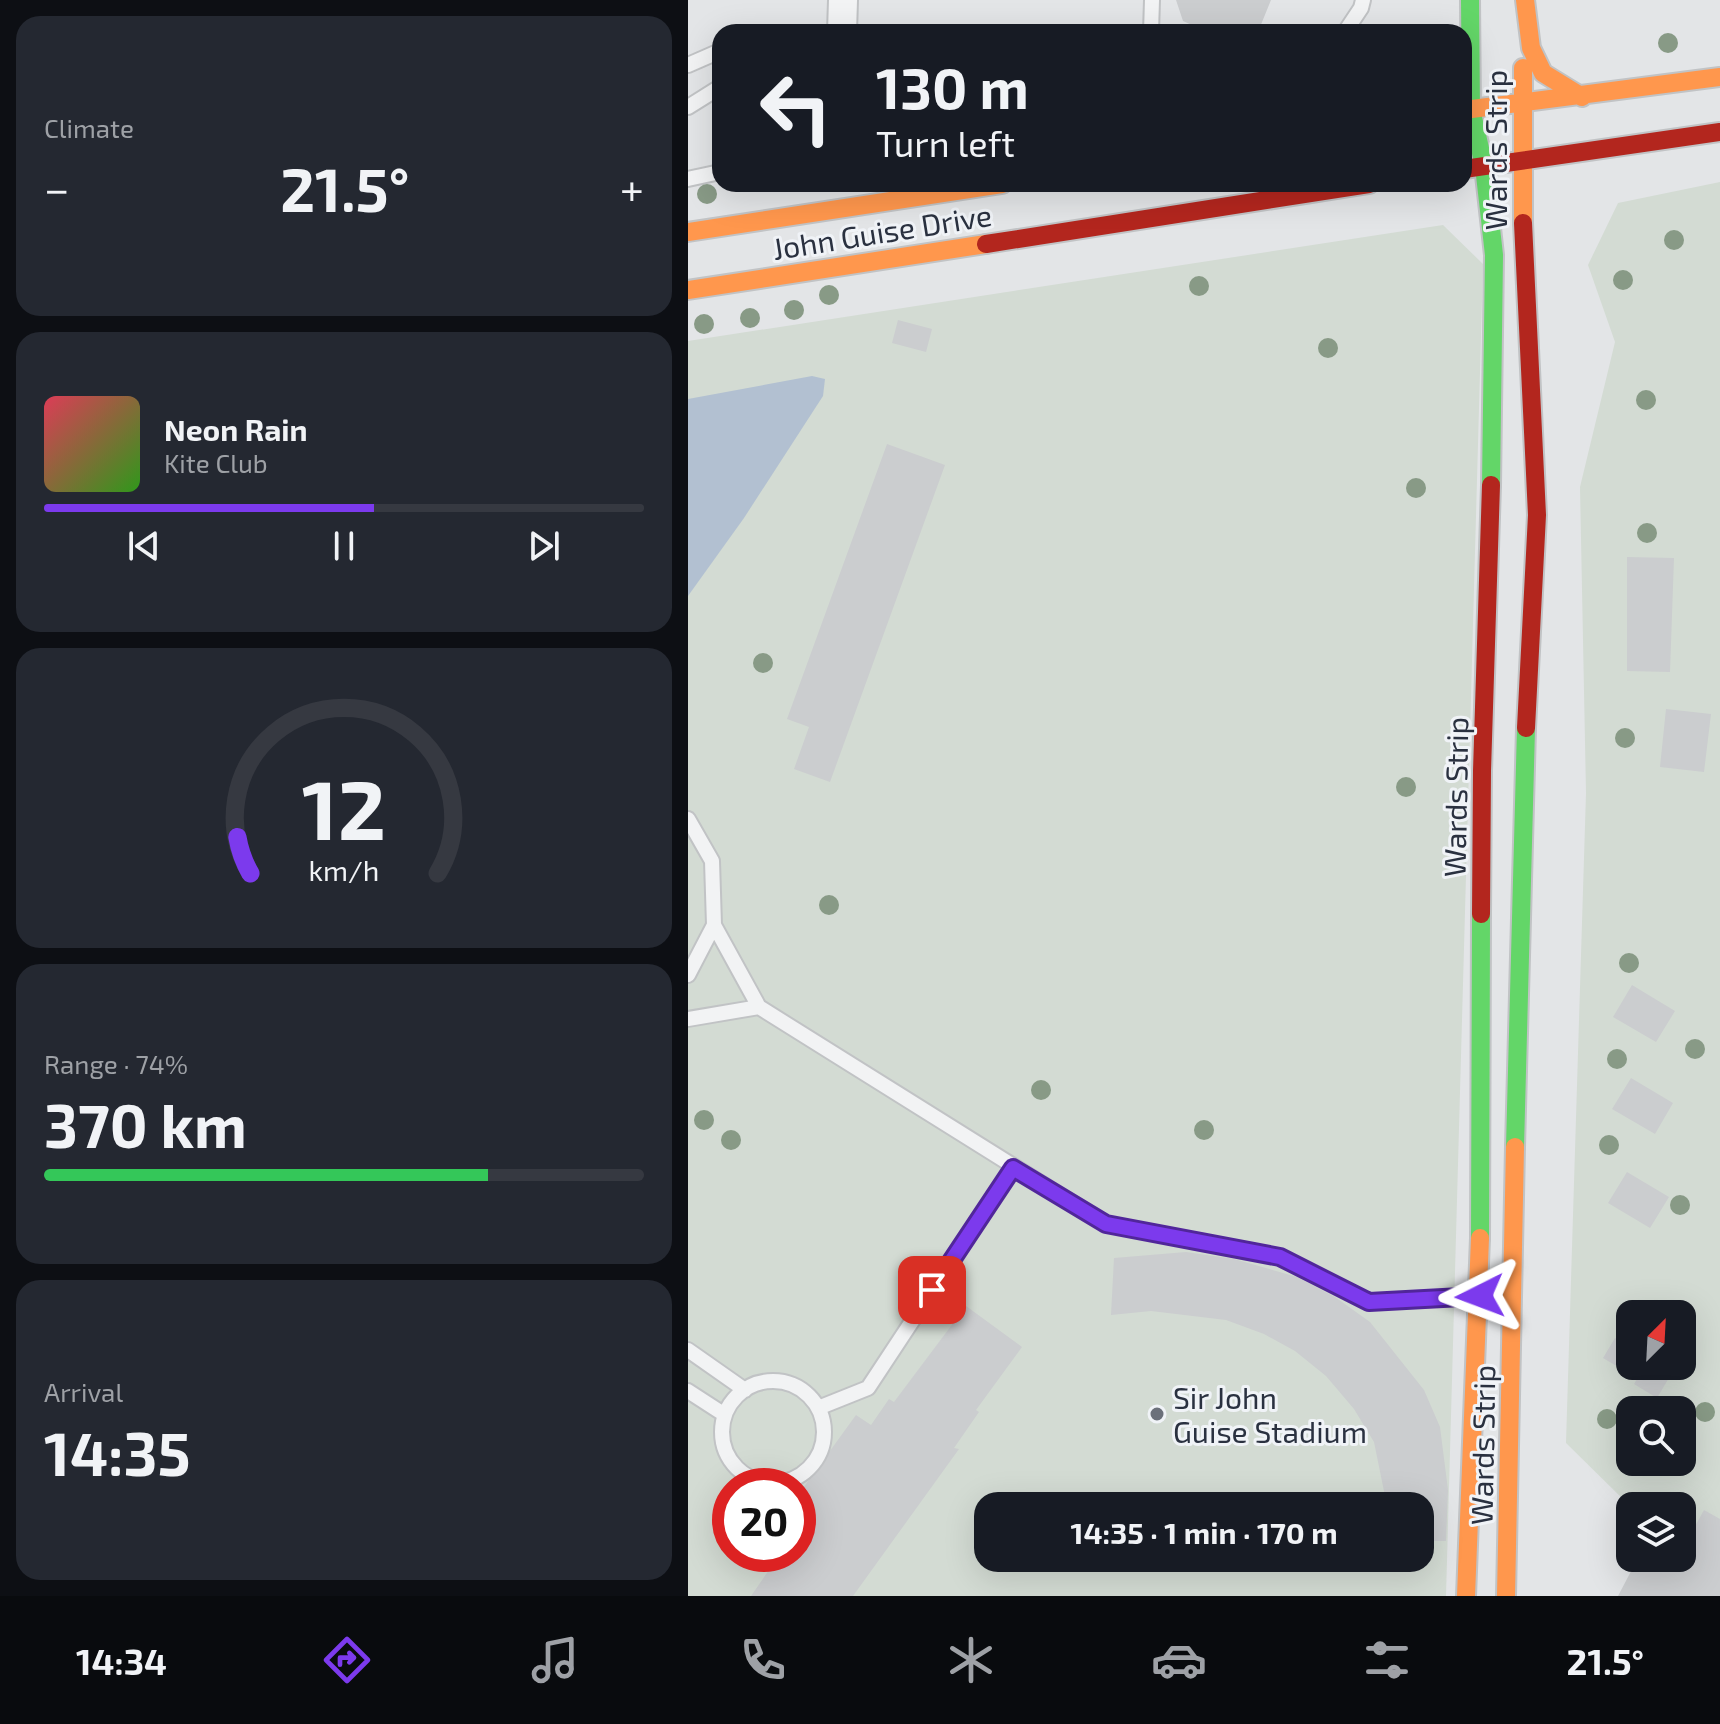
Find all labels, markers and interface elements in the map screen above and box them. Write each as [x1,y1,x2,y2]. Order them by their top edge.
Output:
text: 130 m [876,53,1029,120]
icon: left [744,56,848,160]
street label: Wards Strip [1477,70,1513,230]
text: Climate [44,112,134,143]
text: Turn left [876,121,1015,164]
text: 21.5° [280,152,409,224]
text: − [44,161,70,214]
text: + [620,161,644,214]
street label: John Guise Drive [770,196,994,266]
text: Neon Rain [164,411,308,447]
text: Kite Club [164,447,268,478]
icon: previous [122,524,166,568]
icon: pause [322,524,366,568]
icon: next [522,524,566,568]
street label: Wards Strip [1436,717,1474,877]
text: 12 [302,757,386,857]
text: km/h [309,852,379,887]
text: Range · 74% [44,1048,188,1079]
text: 370 km [44,1088,247,1160]
position arrow [1438,1254,1522,1338]
pin [898,1256,966,1324]
icon: arrive [910,1268,954,1312]
north arrow [1616,1300,1696,1380]
map controls [1616,1300,1696,1572]
street label: Wards Strip [1463,1365,1501,1525]
text: Arrival [44,1376,123,1407]
place label: Sir John Guise Stadium [1173,1379,1367,1449]
button: search [1616,1396,1696,1476]
marker: Sir John Guise Stadium [1148,1405,1166,1423]
text: 14:35 [44,1416,191,1488]
speed limit sign: 20 [712,1468,816,1572]
button: layers [1616,1492,1696,1572]
text: 14:35 · 1 min · 170 m [1070,1514,1338,1550]
icon: directions [319,1632,375,1688]
icon: music [527,1632,583,1688]
icon: phone [735,1632,791,1688]
icon: climate [943,1632,999,1688]
icon: car [1151,1632,1207,1688]
icon: filters [1359,1632,1415,1688]
text: 14:34 [76,1639,167,1682]
text: 21.5° [1567,1639,1644,1682]

